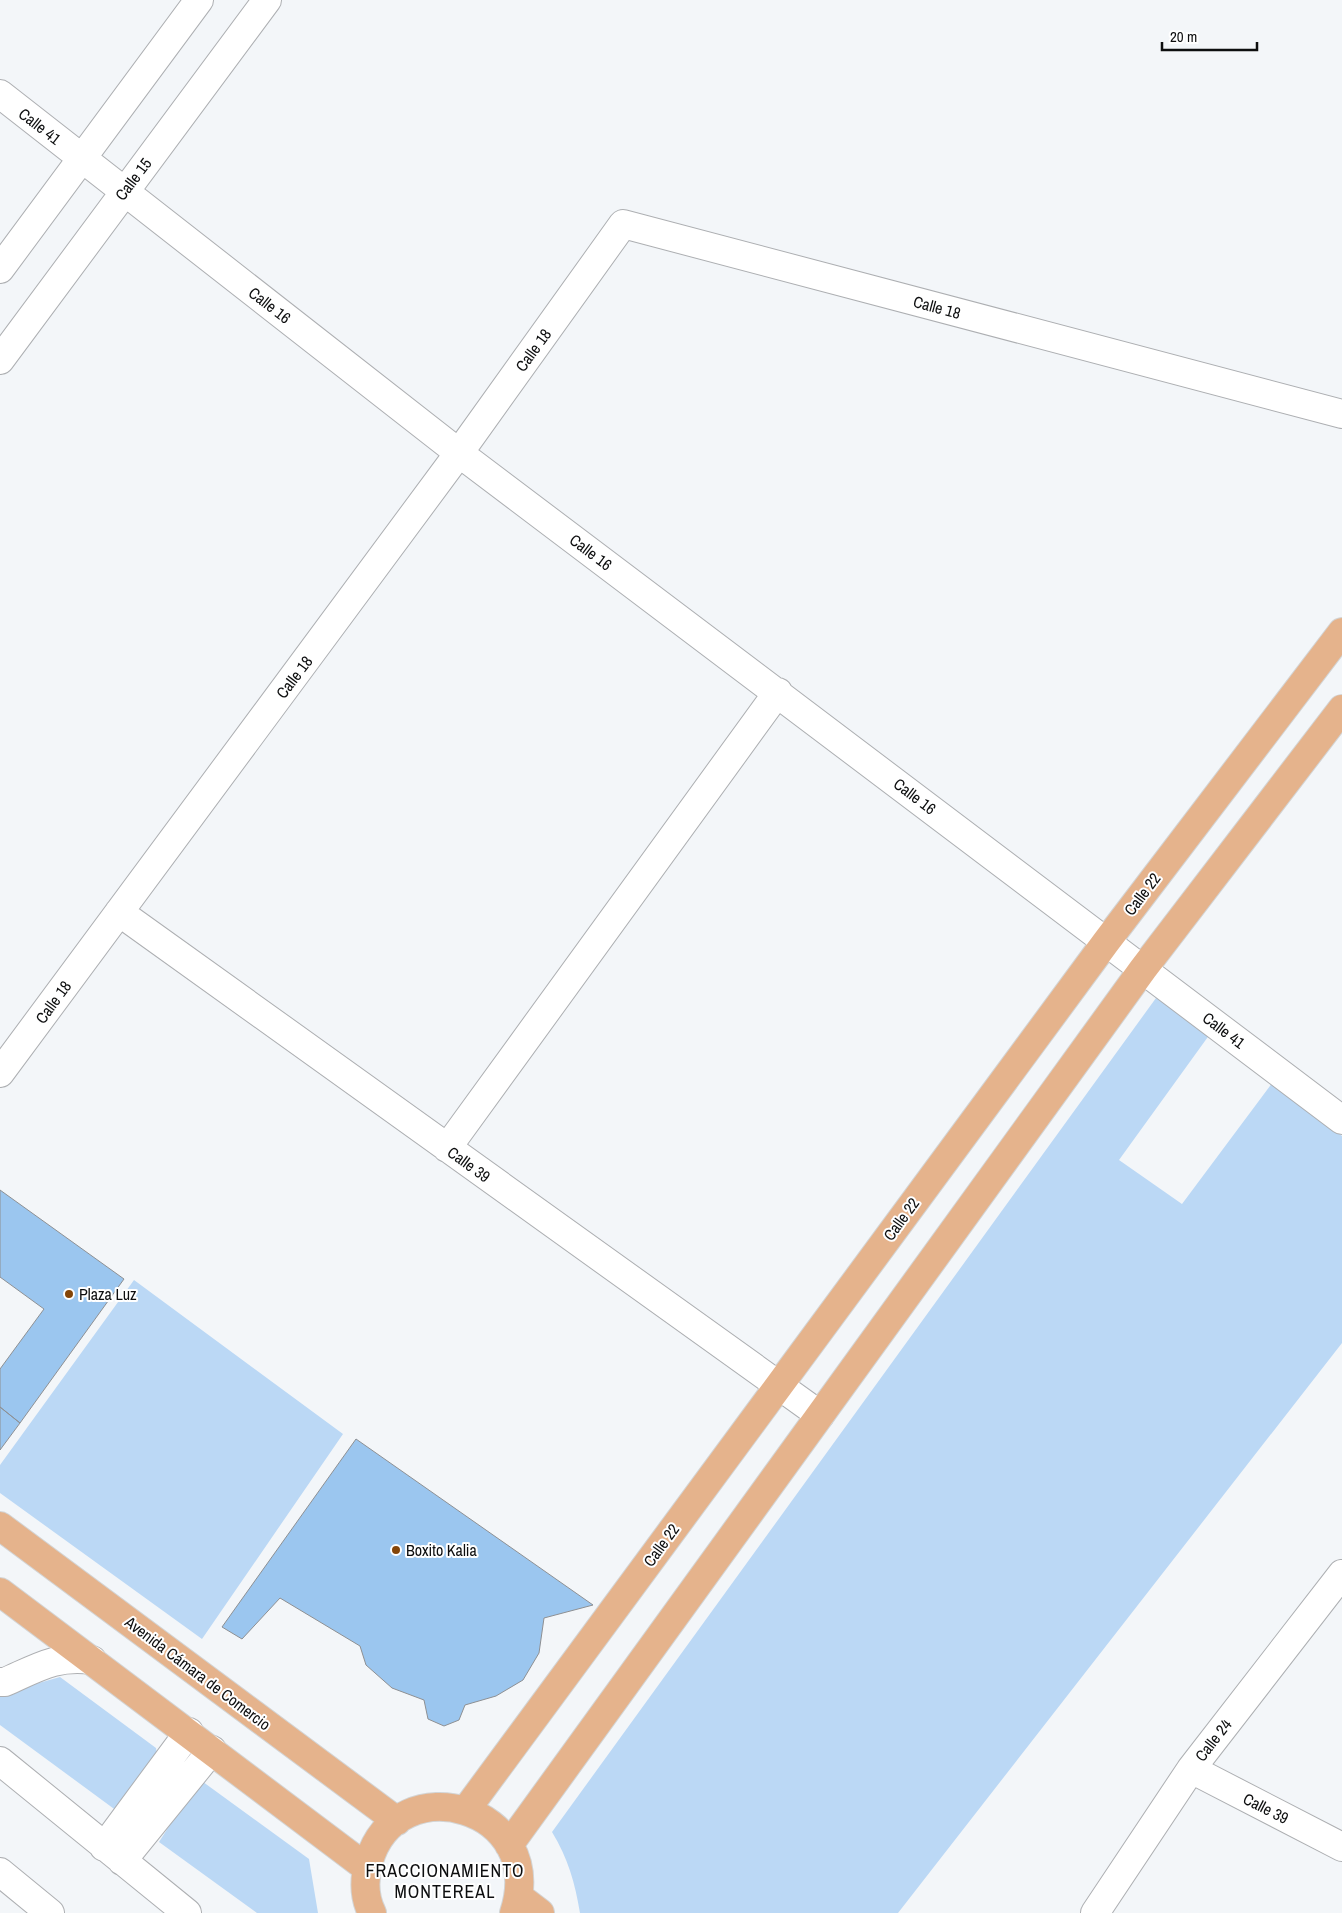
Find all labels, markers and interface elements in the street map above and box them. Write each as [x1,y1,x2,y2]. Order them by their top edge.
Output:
scale bar [1162,20,1257,52]
text: 20 m [1170,26,1197,47]
street label: Calle 41 [14,103,66,150]
street label: Calle 15 [110,153,156,205]
street label: Calle 16 [244,282,296,328]
street label: Calle 18 [911,290,963,324]
street label: Calle 18 [510,324,556,376]
street label: Calle 16 [565,529,617,575]
street label: Calle 18 [271,651,317,703]
street label: Calle 16 [889,773,941,819]
street label: Calle 22 [1119,868,1165,920]
street label: Calle 18 [30,976,76,1028]
street label: Calle 41 [1198,1007,1250,1054]
street label: Calle 39 [443,1141,495,1187]
street label: Calle 22 [878,1193,924,1245]
place label: Plaza Luz [79,1283,137,1305]
marker: Plaza Luz [63,1288,75,1300]
street label: Calle 22 [638,1519,684,1571]
place label: Boxito Kalia [406,1539,477,1561]
marker: Boxito Kalia [390,1544,402,1556]
street label: Avenida Cámara de Comercio [120,1610,275,1735]
street label: Calle 24 [1190,1714,1236,1766]
street label: Calle 39 [1240,1787,1292,1829]
district label: FRACCIONAMIENTO MONTEREAL [365,1858,525,1904]

